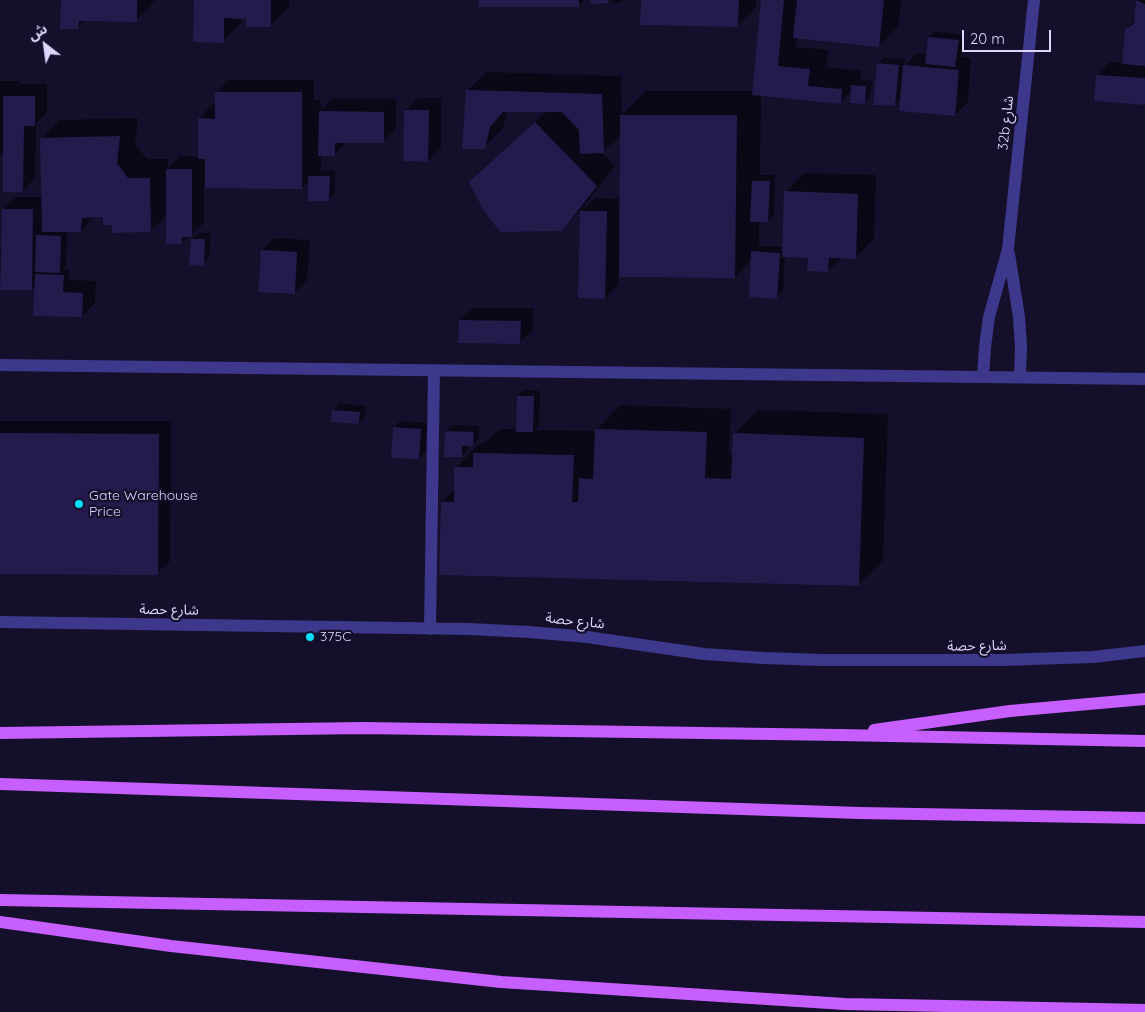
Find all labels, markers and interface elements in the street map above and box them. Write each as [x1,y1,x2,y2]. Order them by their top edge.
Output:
text: ش [25,19,50,45]
north arrow [20,20,70,70]
scale bar [965,20,1054,52]
text: 20 m [970,29,1005,48]
street label: 32b شارع [995,95,1017,151]
place label: Gate Warehouse Price [89,488,198,520]
marker: Gate Warehouse Price [73,498,85,510]
street label: شارع حصة [139,601,199,619]
street label: شارع حصة [545,610,605,632]
place label: 375C [320,629,351,645]
marker: 375C [304,631,316,643]
street label: شارع حصة [947,637,1007,655]

